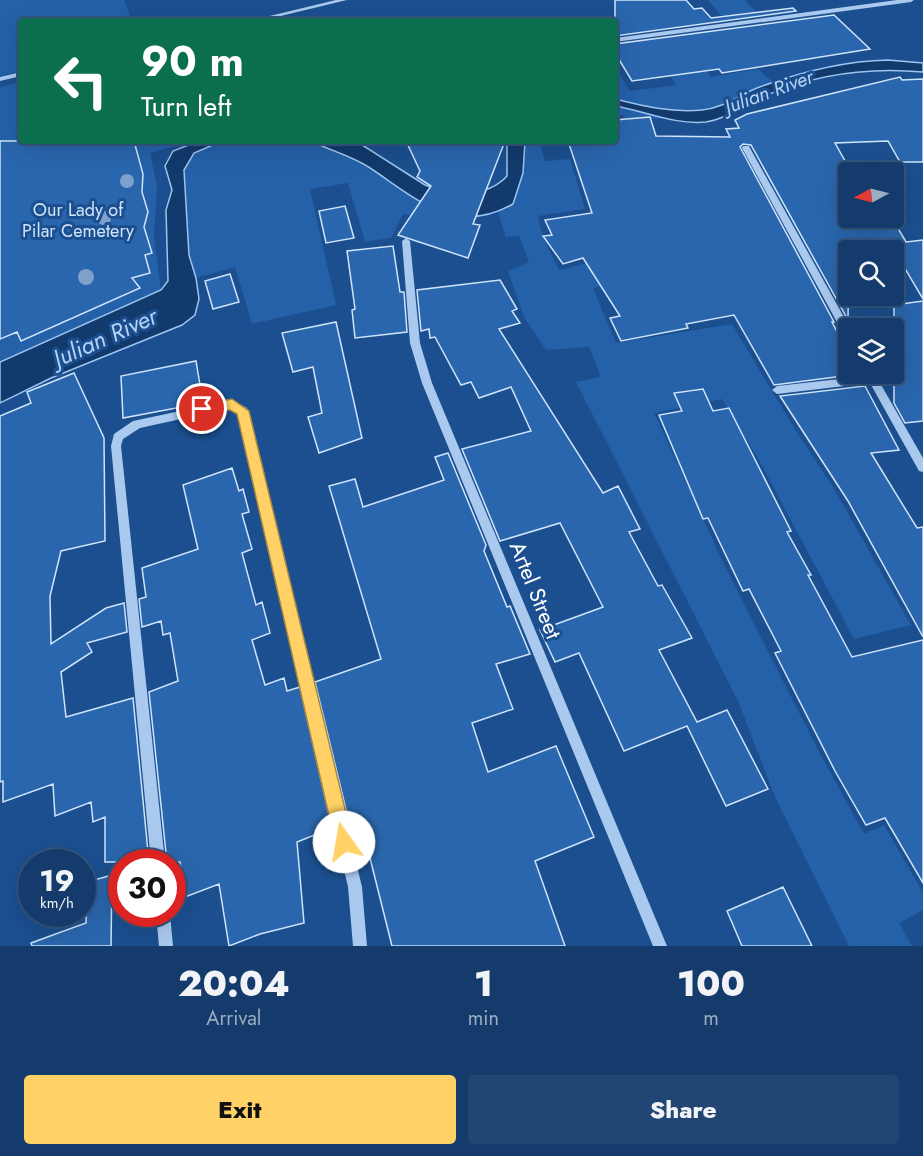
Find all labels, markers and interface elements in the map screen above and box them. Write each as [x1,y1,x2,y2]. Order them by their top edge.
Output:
text: 90 m [141,31,244,92]
icon: left [42,42,120,120]
water label: Julian River [717,62,819,123]
text: Turn left [141,87,231,126]
north arrow [838,162,904,228]
map controls [838,162,904,384]
park label: Our Lady of Pilar Cemetery [22,197,134,244]
button: search [838,240,904,306]
water label: Julian River [44,298,165,377]
button: layers [838,318,904,384]
pin [176,383,227,434]
icon: arrive [185,392,218,425]
street label: Artel Street [502,536,570,644]
position arrow [312,810,376,874]
speed limit sign: 30 [108,849,186,927]
text: 19 [39,859,75,902]
text: km/h [40,892,74,914]
text: 20:04 [178,957,290,1009]
text: 1 [474,957,493,1009]
text: 100 [677,957,745,1009]
text: Arrival [206,1004,261,1033]
text: min [468,1004,499,1033]
text: m [703,1004,719,1033]
button: Exit [24,1075,456,1144]
button: Share [468,1075,899,1144]

